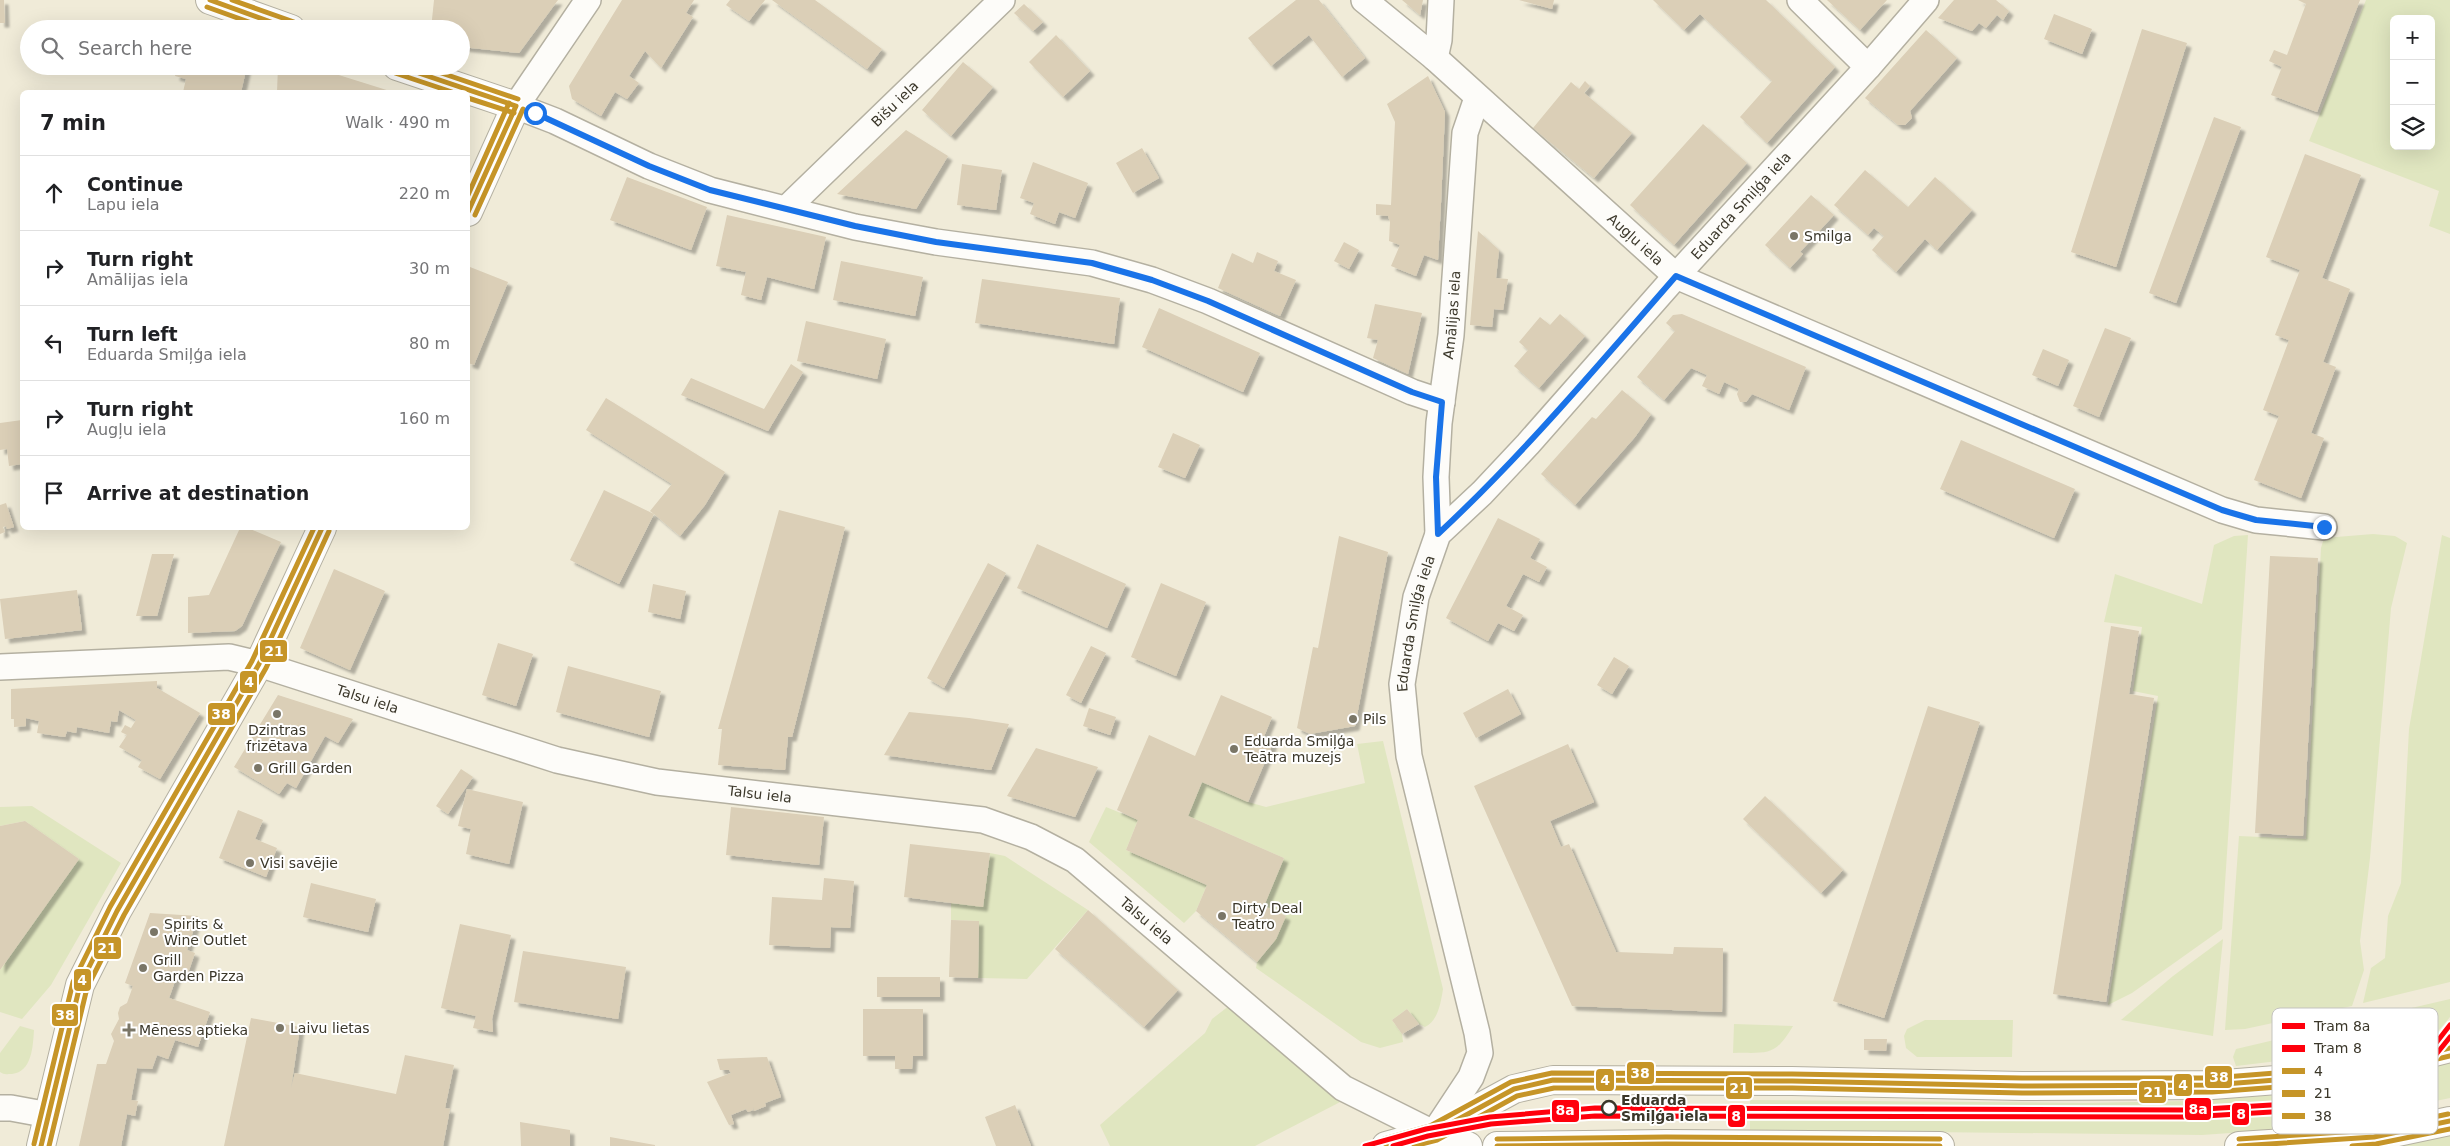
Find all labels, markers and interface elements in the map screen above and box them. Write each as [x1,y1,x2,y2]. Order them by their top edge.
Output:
map controls [2390,15,2435,150]
button: + [2390,15,2435,60]
search box [20,20,470,75]
icon: search [38,34,66,62]
text: Search here [78,37,192,59]
button: − [2390,60,2435,105]
street label: Bišu iela [868,77,922,130]
route start [524,102,547,125]
button: layers [2390,105,2435,150]
text: 7 min [40,111,106,135]
text: Walk · 490 m [345,113,450,132]
street label: Eduarda Smiļģa iela [1688,149,1794,262]
text: Continue [87,173,183,195]
icon: ahead [40,179,68,207]
text: 220 m [399,184,450,203]
text: Lapu iela [87,195,160,214]
street label: Augļu iela [1604,210,1667,269]
place label: Smilga [1804,228,1852,244]
marker: Smilga [1788,230,1800,242]
text: Turn right [87,248,193,270]
icon: right [40,254,68,282]
text: 30 m [409,259,450,278]
text: Amālijas iela [87,270,188,289]
street label: Amālijas iela [1440,270,1463,360]
text: Turn left [87,323,178,345]
icon: left [40,329,68,357]
text: 80 m [409,334,450,353]
text: Eduarda Smiļģa iela [87,345,247,364]
text: Turn right [87,398,193,420]
icon: right [40,404,68,432]
text: 160 m [399,409,450,428]
text: Augļu iela [87,420,166,439]
icon: arrive [40,479,68,507]
text: Arrive at destination [87,482,309,504]
route end [2313,516,2336,539]
street label: Eduarda Smiļģa iela [1394,553,1438,693]
line badge: 21 [259,639,288,663]
text: 21 [264,643,284,659]
line badge: 4 [239,670,258,694]
text: 4 [244,674,254,690]
street label: Talsu iela [333,681,401,716]
line badge: 38 [207,702,236,726]
text: 38 [211,706,231,722]
marker: Dzintras frizētava [271,708,283,720]
place label: Pils [1363,711,1386,727]
marker: Pils [1347,713,1359,725]
place label: Dzintras frizētava [246,722,308,754]
place label: Eduarda Smiļģa Teātra muzejs [1243,733,1354,765]
marker: Eduarda Smiļģa Teātra muzejs [1228,743,1240,755]
place label: Grill Garden [268,760,352,776]
marker: Grill Garden [252,762,264,774]
street label: Talsu iela [726,782,793,806]
place label: Visi savējie [260,855,338,871]
marker: Visi savējie [244,857,256,869]
street label: Talsu iela [1116,893,1176,948]
place label: Dirty Deal Teatro [1231,900,1303,932]
marker: Dirty Deal Teatro [1216,910,1228,922]
place label: Spirits & Wine Outlet [164,916,247,948]
marker: Spirits & Wine Outlet [148,926,160,938]
line badge: 21 [93,936,122,960]
text: 21 [97,940,117,956]
place label: Grill Garden Pizza [153,952,244,984]
marker: Grill Garden Pizza [137,962,149,974]
line badge: 4 [73,968,92,992]
text: 4 [77,972,87,988]
line badge: 38 [51,1003,79,1027]
text: 38 [55,1007,75,1023]
legend [2272,1008,2438,1134]
text: Tram 8a [2313,1018,2370,1034]
place label: Laivu lietas [290,1020,370,1036]
place label: Mēness aptieka [139,1022,248,1038]
marker: Laivu lietas [274,1022,286,1034]
marker: Mēness aptieka [123,1024,135,1036]
text: Tram 8 [2313,1040,2362,1056]
line badge: 38 [1626,1061,1655,1085]
text: 4 [2314,1063,2323,1079]
text: 38 [1630,1065,1650,1081]
line badge: 38 [2204,1065,2233,1089]
line badge: 4 [1595,1068,1615,1092]
text: 38 [2209,1069,2229,1085]
text: 4 [1600,1072,1610,1088]
line badge: 4 [2173,1073,2193,1097]
line badge: 21 [1725,1076,1753,1100]
text: 4 [2178,1077,2188,1093]
text: 21 [1729,1080,1749,1096]
line badge: 21 [2138,1080,2167,1104]
text: 21 [2143,1084,2163,1100]
text: 21 [2314,1085,2332,1101]
place label: Eduarda Smiļģa iela [1621,1092,1708,1124]
line badge: 8a [2184,1097,2212,1121]
line badge: 8a [1551,1099,1580,1123]
marker: Eduarda Smiļģa iela [1601,1100,1617,1116]
text: 8a [2188,1101,2208,1117]
text: 8a [1555,1102,1575,1118]
line badge: 8 [2231,1102,2250,1126]
line badge: 8 [1727,1104,1746,1128]
text: 8 [2236,1106,2246,1122]
text: 8 [1731,1108,1741,1124]
text: 38 [2314,1108,2332,1124]

